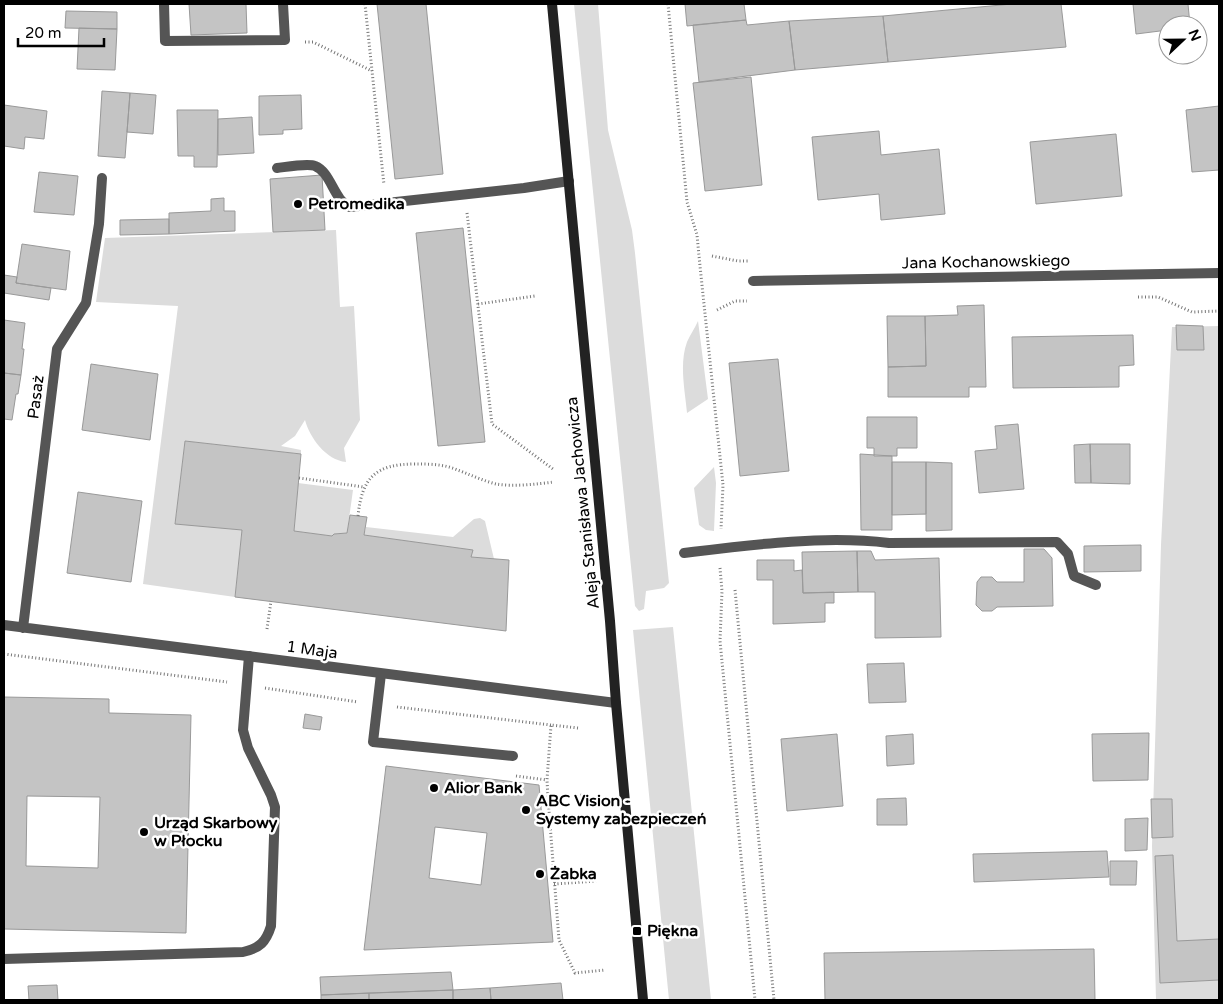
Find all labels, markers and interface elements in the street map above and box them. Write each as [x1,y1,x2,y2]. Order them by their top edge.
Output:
scale bar [18,15,104,47]
north arrow [1158,15,1208,65]
text: 20 m [25,24,62,42]
text: N [1185,27,1205,44]
place label: Petromedika [308,194,405,214]
marker: Petromedika [292,198,304,210]
street label: Jana Kochanowskiego [902,251,1070,273]
street label: Pasaż [23,374,49,420]
street label: Aleja Stanisława Jachowicza [562,396,604,610]
street label: 1 Maja [285,636,339,664]
place label: Alior Bank [444,778,523,798]
marker: Alior Bank [428,782,440,794]
place label: ABC Vision - Systemy zabezpieczeń [536,791,706,829]
marker: ABC Vision - Systemy zabezpieczeń [520,804,532,816]
place label: Urząd Skarbowy w Płocku [154,813,278,851]
marker: Urząd Skarbowy w Płocku [138,826,150,838]
place label: Żabka [550,864,597,884]
marker: Żabka [534,868,546,880]
place label: Piękna [647,921,698,941]
marker: Piękna [631,925,643,937]

